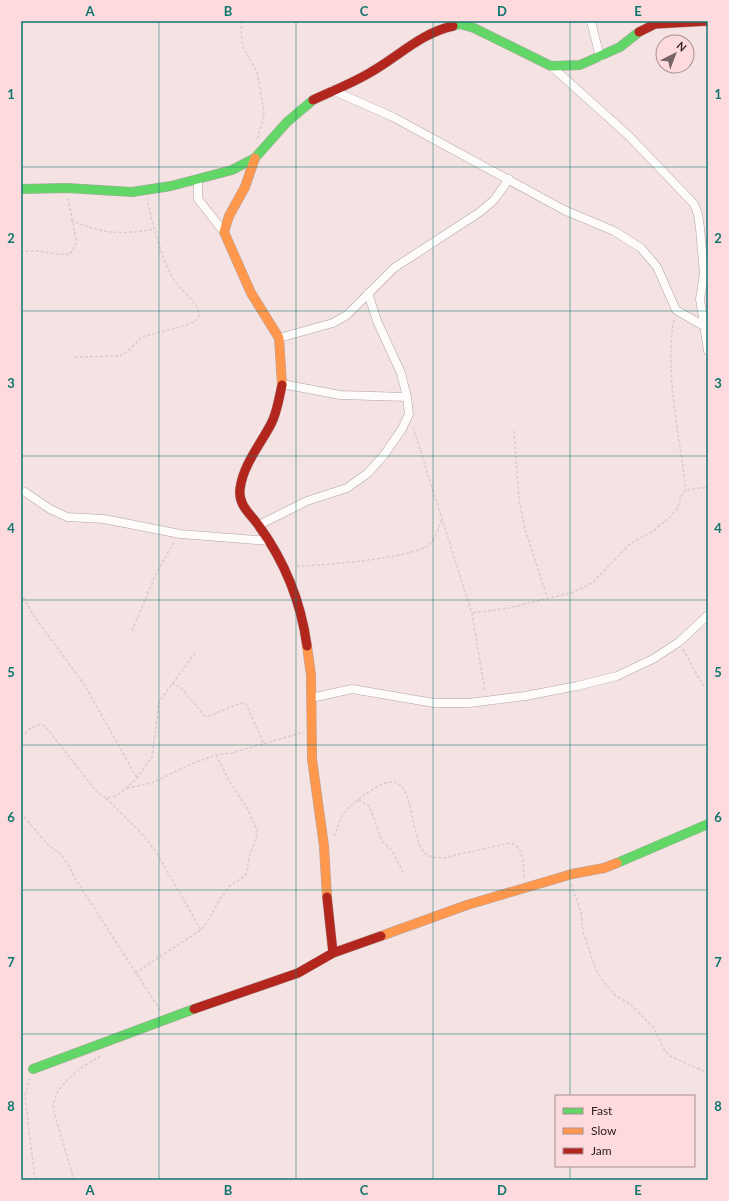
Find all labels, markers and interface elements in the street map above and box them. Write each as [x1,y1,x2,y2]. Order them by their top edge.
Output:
text: A [84,3,95,19]
text: B [224,3,233,19]
text: C [360,3,369,19]
text: D [497,3,507,19]
text: E [634,3,642,19]
north arrow [655,34,695,74]
text: N [675,39,690,54]
text: 1 [7,86,15,102]
text: 1 [714,86,722,102]
text: 2 [7,230,15,246]
text: 2 [714,230,722,246]
text: 3 [7,375,15,391]
text: 3 [714,375,722,391]
text: 4 [7,520,15,536]
text: 4 [714,520,722,536]
text: 5 [7,664,15,680]
text: 5 [714,664,722,680]
text: 6 [7,809,15,825]
text: 6 [714,809,722,825]
text: 7 [7,954,15,970]
text: 7 [714,954,722,970]
legend [555,1095,695,1167]
text: 8 [7,1098,15,1114]
text: 8 [714,1098,722,1114]
text: Fast [591,1103,613,1118]
text: Slow [591,1123,617,1138]
text: Jam [591,1143,612,1158]
text: A [84,1182,95,1198]
text: B [224,1182,233,1198]
text: C [360,1182,369,1198]
text: D [497,1182,507,1198]
text: E [634,1182,642,1198]

